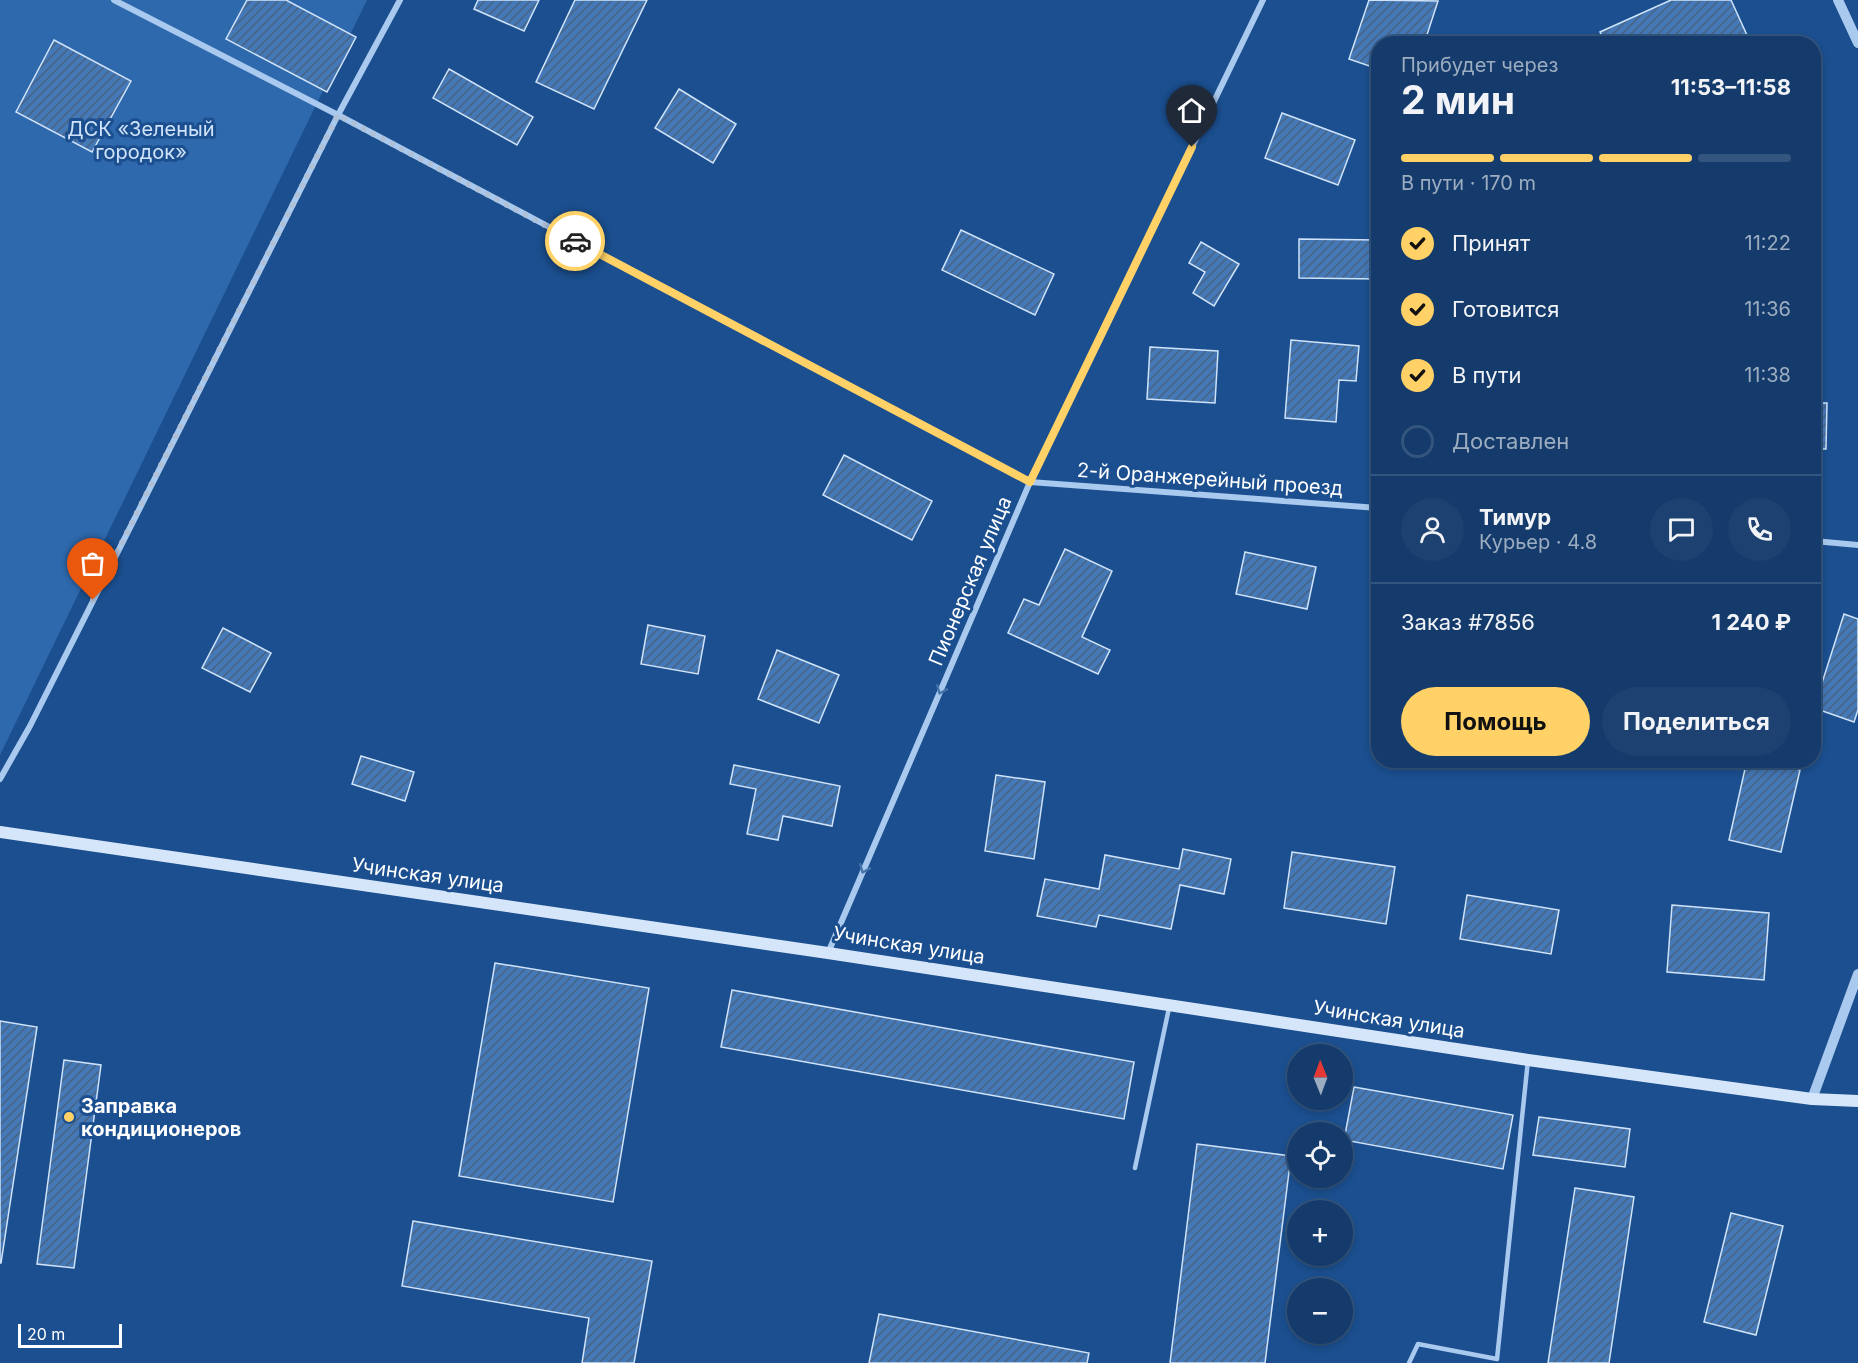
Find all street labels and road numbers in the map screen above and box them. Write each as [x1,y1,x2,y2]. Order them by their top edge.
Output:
street label: 2-й Оранжерейный проезд [1076,458,1344,500]
street label: Пионерская улица [924,493,1016,669]
street label: Учинская улица [350,852,506,898]
street label: Учинская улица [831,921,987,969]
street label: Учинская улица [1311,995,1467,1043]

